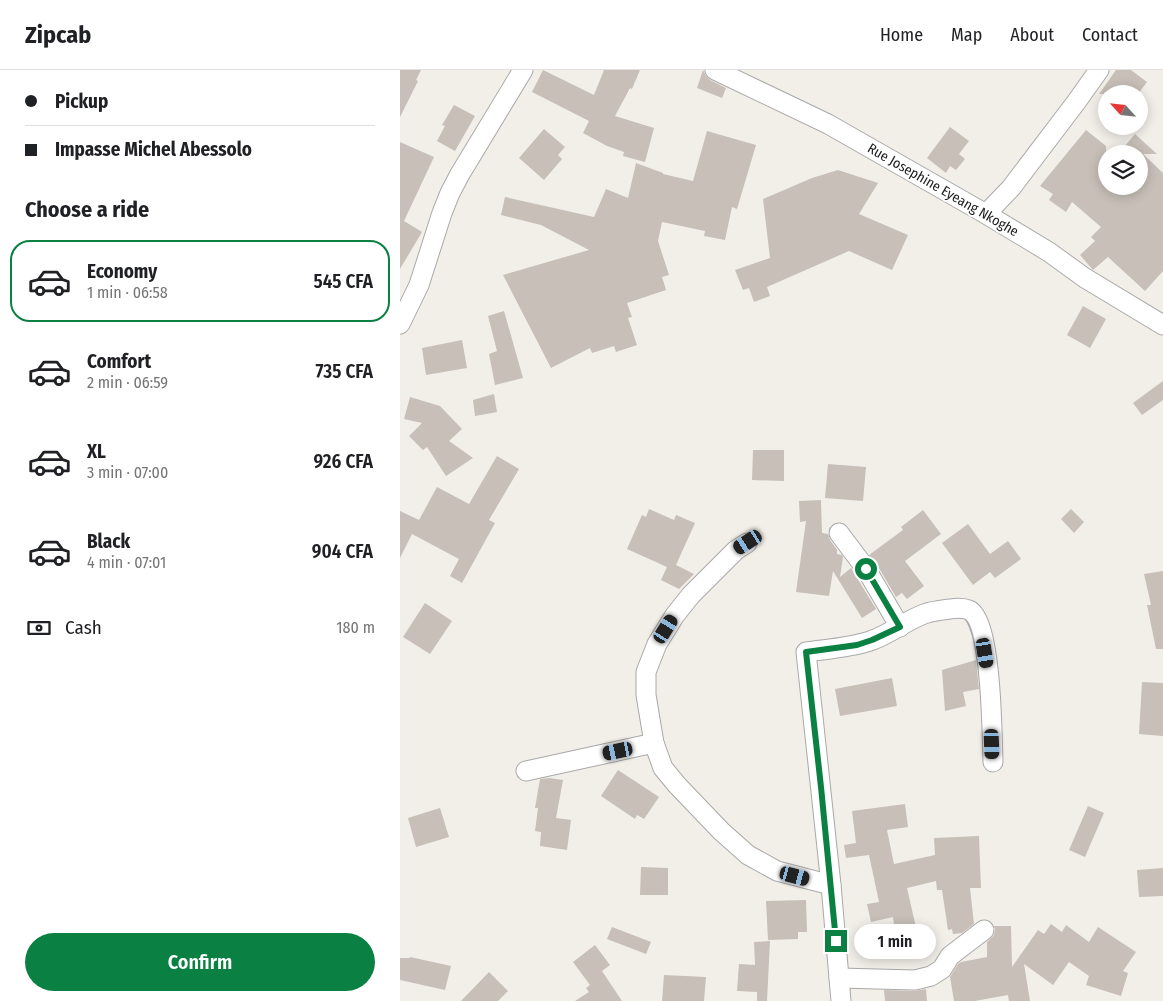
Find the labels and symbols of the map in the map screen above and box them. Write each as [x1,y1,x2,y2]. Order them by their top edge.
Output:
north arrow [1098,85,1148,135]
street label: Rue Josephine Eyeang Nkoghe [864,140,1022,240]
car [731,528,764,556]
route start [855,558,877,580]
car [651,612,680,646]
car [975,637,994,669]
car [983,729,1000,759]
car [601,741,634,761]
car [778,865,811,887]
callout: 1 min [854,924,936,958]
route end [825,930,847,952]

